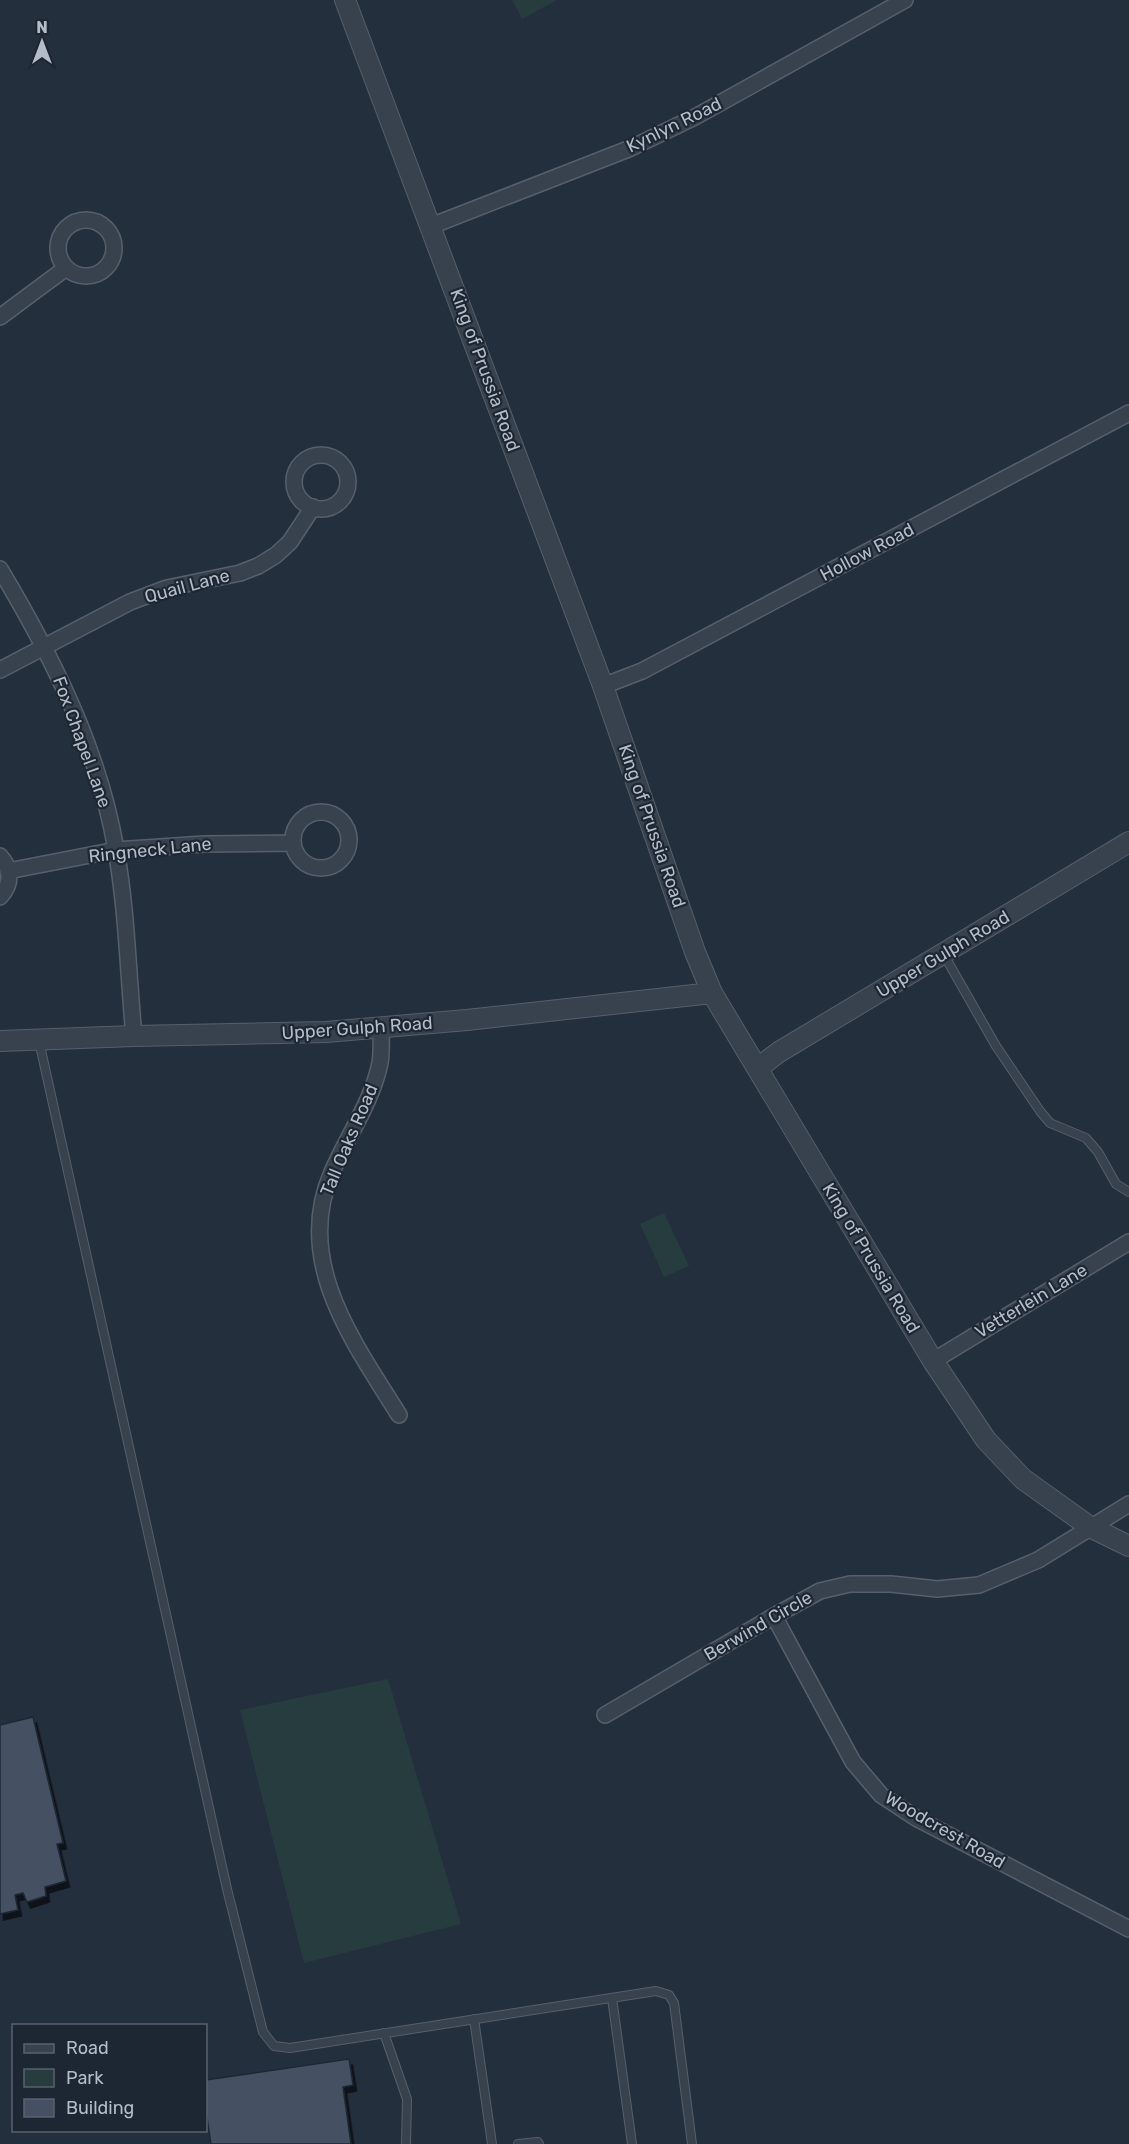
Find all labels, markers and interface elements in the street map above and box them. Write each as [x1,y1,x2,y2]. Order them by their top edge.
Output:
north arrow [12,12,72,72]
text: N [36,18,48,37]
street label: Kynlyn Road [623,93,725,157]
street label: King of Prussia Road [445,286,525,454]
street label: Hollow Road [816,518,918,586]
street label: Quail Lane [142,564,232,608]
street label: Fox Chapel Lane [48,673,116,811]
street label: King of Prussia Road [614,741,690,911]
street label: Ringneck Lane [88,833,212,867]
street label: Upper Gulph Road [873,906,1013,1002]
street label: Upper Gulph Road [281,1012,433,1044]
street label: Tall Oaks Road [316,1081,382,1199]
street label: King of Prussia Road [817,1179,925,1337]
street label: Vetterlein Lane [971,1259,1091,1343]
street label: Berwind Circle [700,1586,816,1666]
street label: Woodcrest Road [881,1787,1009,1873]
legend [12,2024,207,2132]
text: Road [66,2037,109,2059]
text: Park [66,2067,104,2089]
text: Building [66,2097,134,2119]

